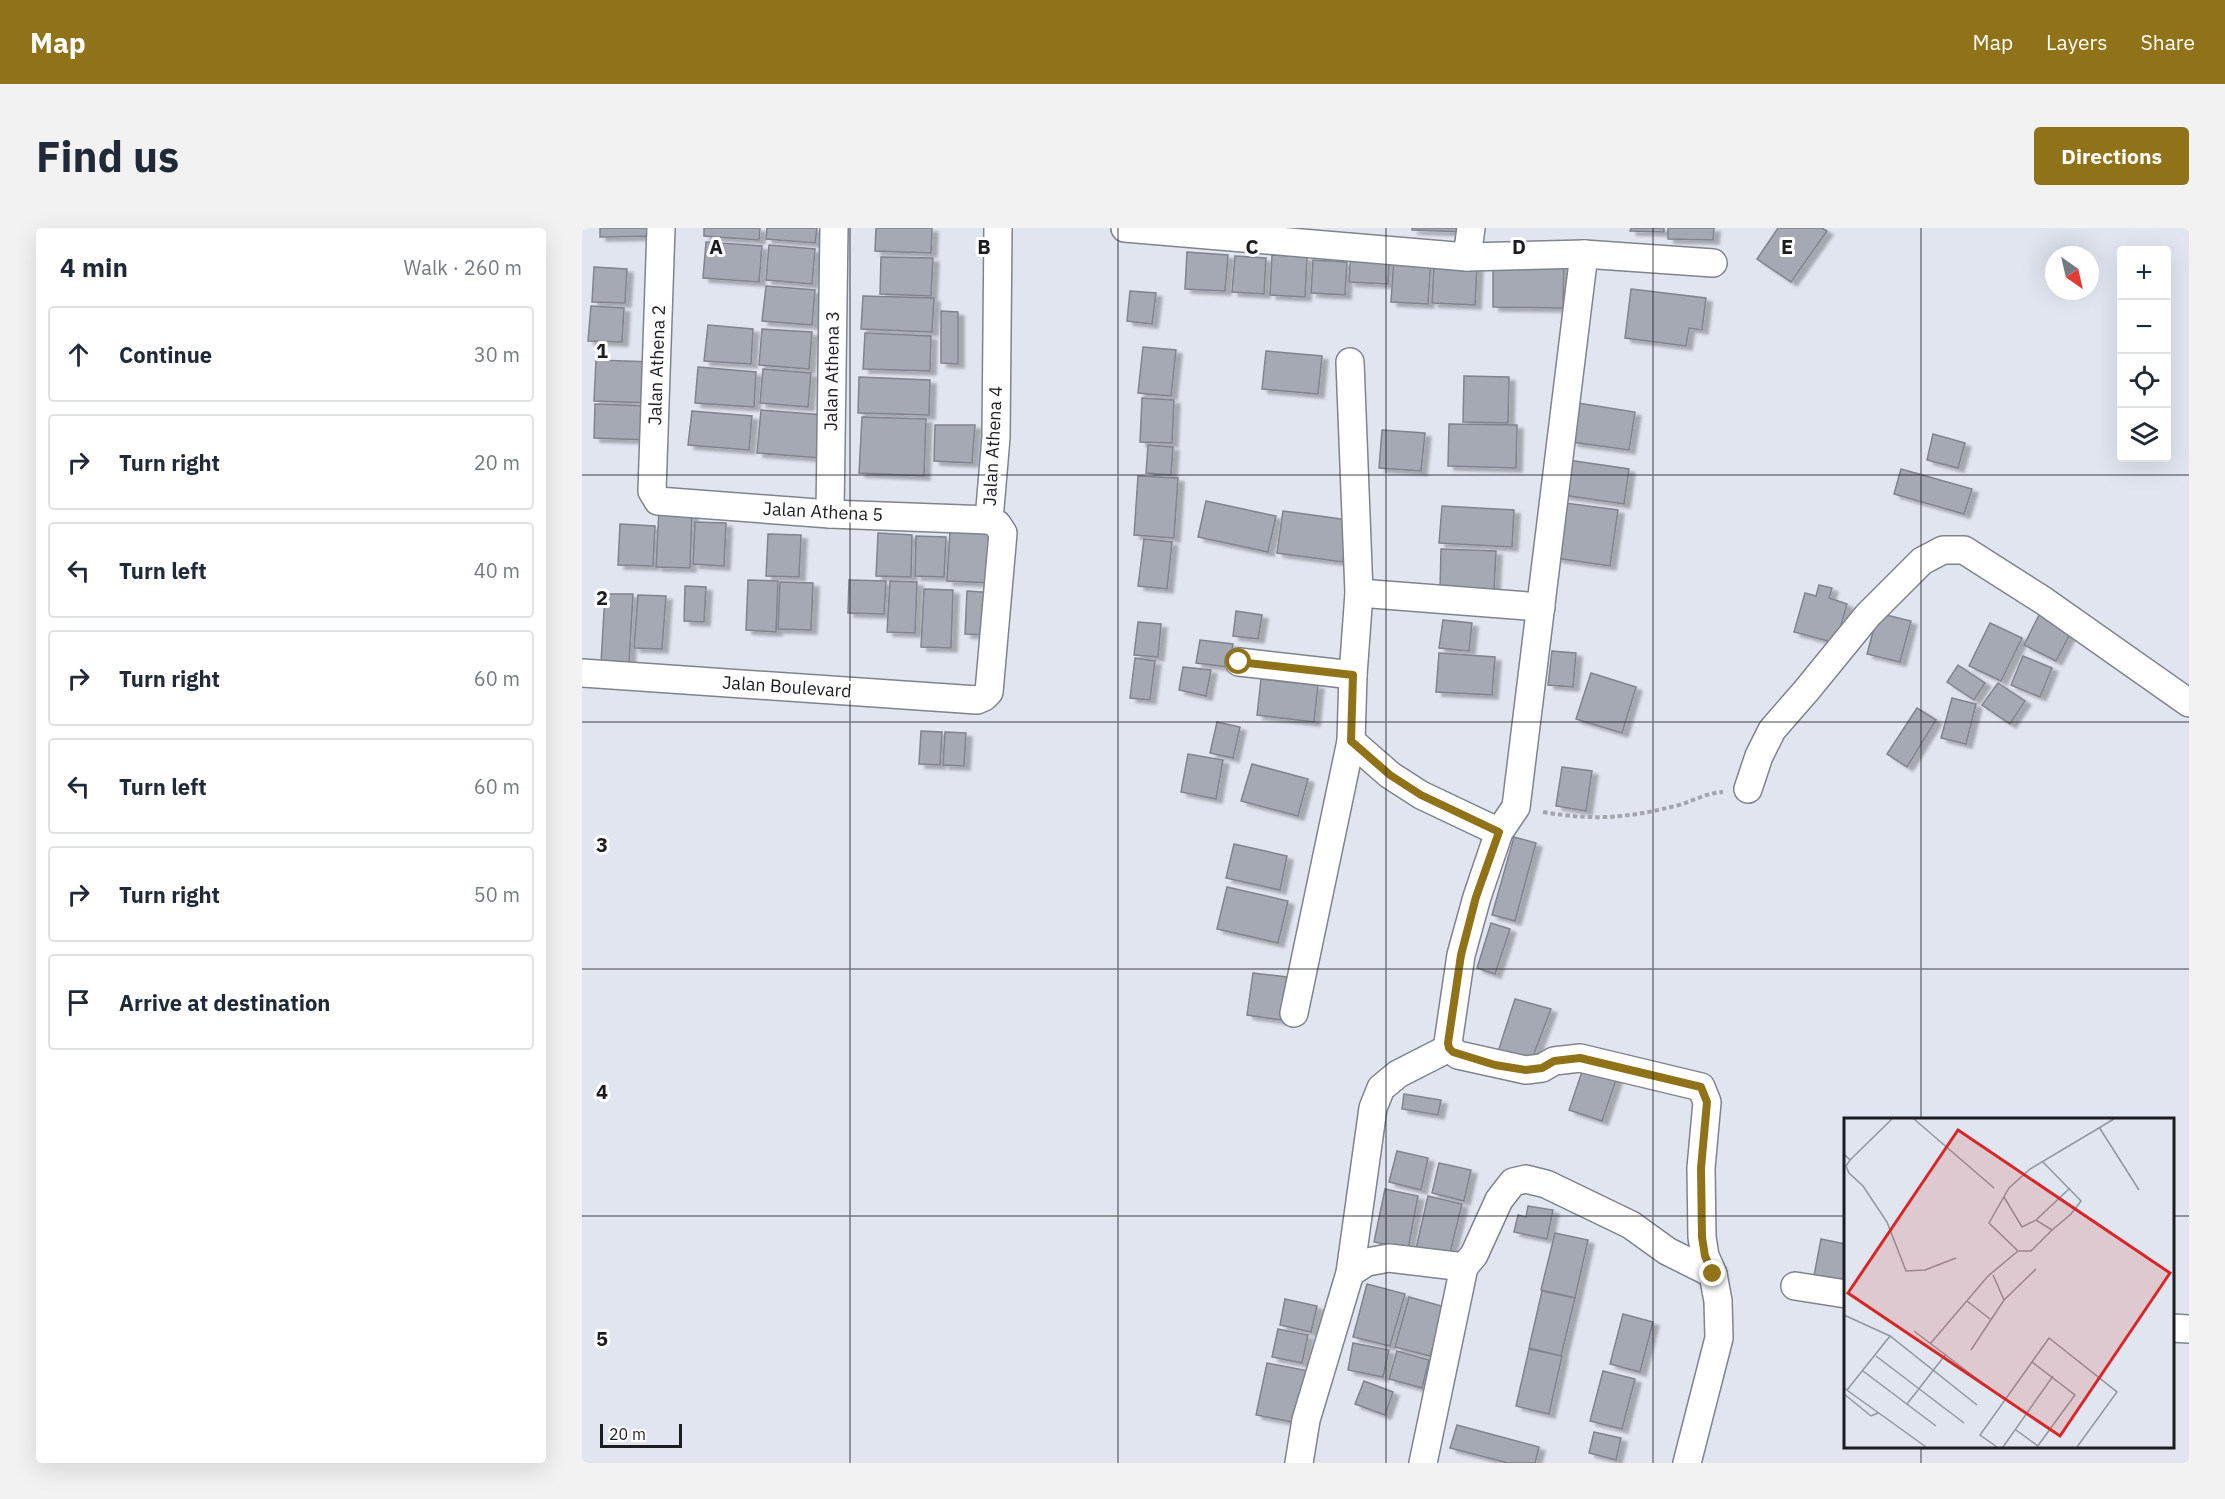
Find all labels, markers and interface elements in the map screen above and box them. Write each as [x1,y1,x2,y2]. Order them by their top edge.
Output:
text: Map [30,24,86,61]
text: Map [1973,28,2013,56]
text: Layers [2046,28,2108,56]
text: Share [2141,28,2195,56]
button: Directions [2034,127,2189,185]
text: Find us [36,129,179,184]
text: A [709,233,723,260]
text: B [977,233,991,260]
text: C [1245,233,1259,260]
text: D [1512,233,1526,260]
text: E [1781,233,1793,260]
north arrow [2045,246,2099,300]
map controls [2117,246,2171,462]
button: + [2117,246,2171,300]
text: 4 min [60,250,128,284]
text: Walk · 260 m [404,254,522,281]
button: − [2117,300,2171,354]
street label: Jalan Athena 2 [643,304,670,426]
street label: Jalan Athena 3 [819,311,844,431]
text: 1 [596,337,608,364]
icon: ahead [62,338,95,371]
text: Continue [119,340,212,369]
text: 30 m [474,341,520,368]
button: locate [2117,354,2171,408]
street label: Jalan Athena 4 [978,385,1007,507]
button: layers [2117,408,2171,462]
icon: right [62,446,95,479]
text: Turn right [119,448,220,477]
text: 20 m [474,449,520,476]
street label: Jalan Athena 5 [762,497,884,526]
icon: left [62,554,95,587]
text: Turn left [119,556,207,585]
text: 40 m [474,557,520,584]
text: 2 [596,584,608,611]
route start [1225,648,1251,674]
icon: right [62,662,95,695]
text: Turn right [119,664,220,693]
text: 60 m [474,665,520,692]
street label: Jalan Boulevard [722,671,853,702]
icon: left [62,770,95,803]
text: Turn left [119,772,207,801]
text: 60 m [474,773,520,800]
text: 3 [596,831,608,858]
icon: right [62,878,95,911]
text: Turn right [119,880,220,909]
text: 50 m [474,881,520,908]
icon: arrive [62,986,95,1019]
text: Arrive at destination [119,988,330,1017]
text: 4 [596,1078,608,1105]
inset map [1844,1118,2174,1448]
route end [1699,1260,1725,1286]
text: 5 [596,1325,608,1352]
scale bar [600,1421,682,1448]
text: 20 m [609,1424,646,1444]

